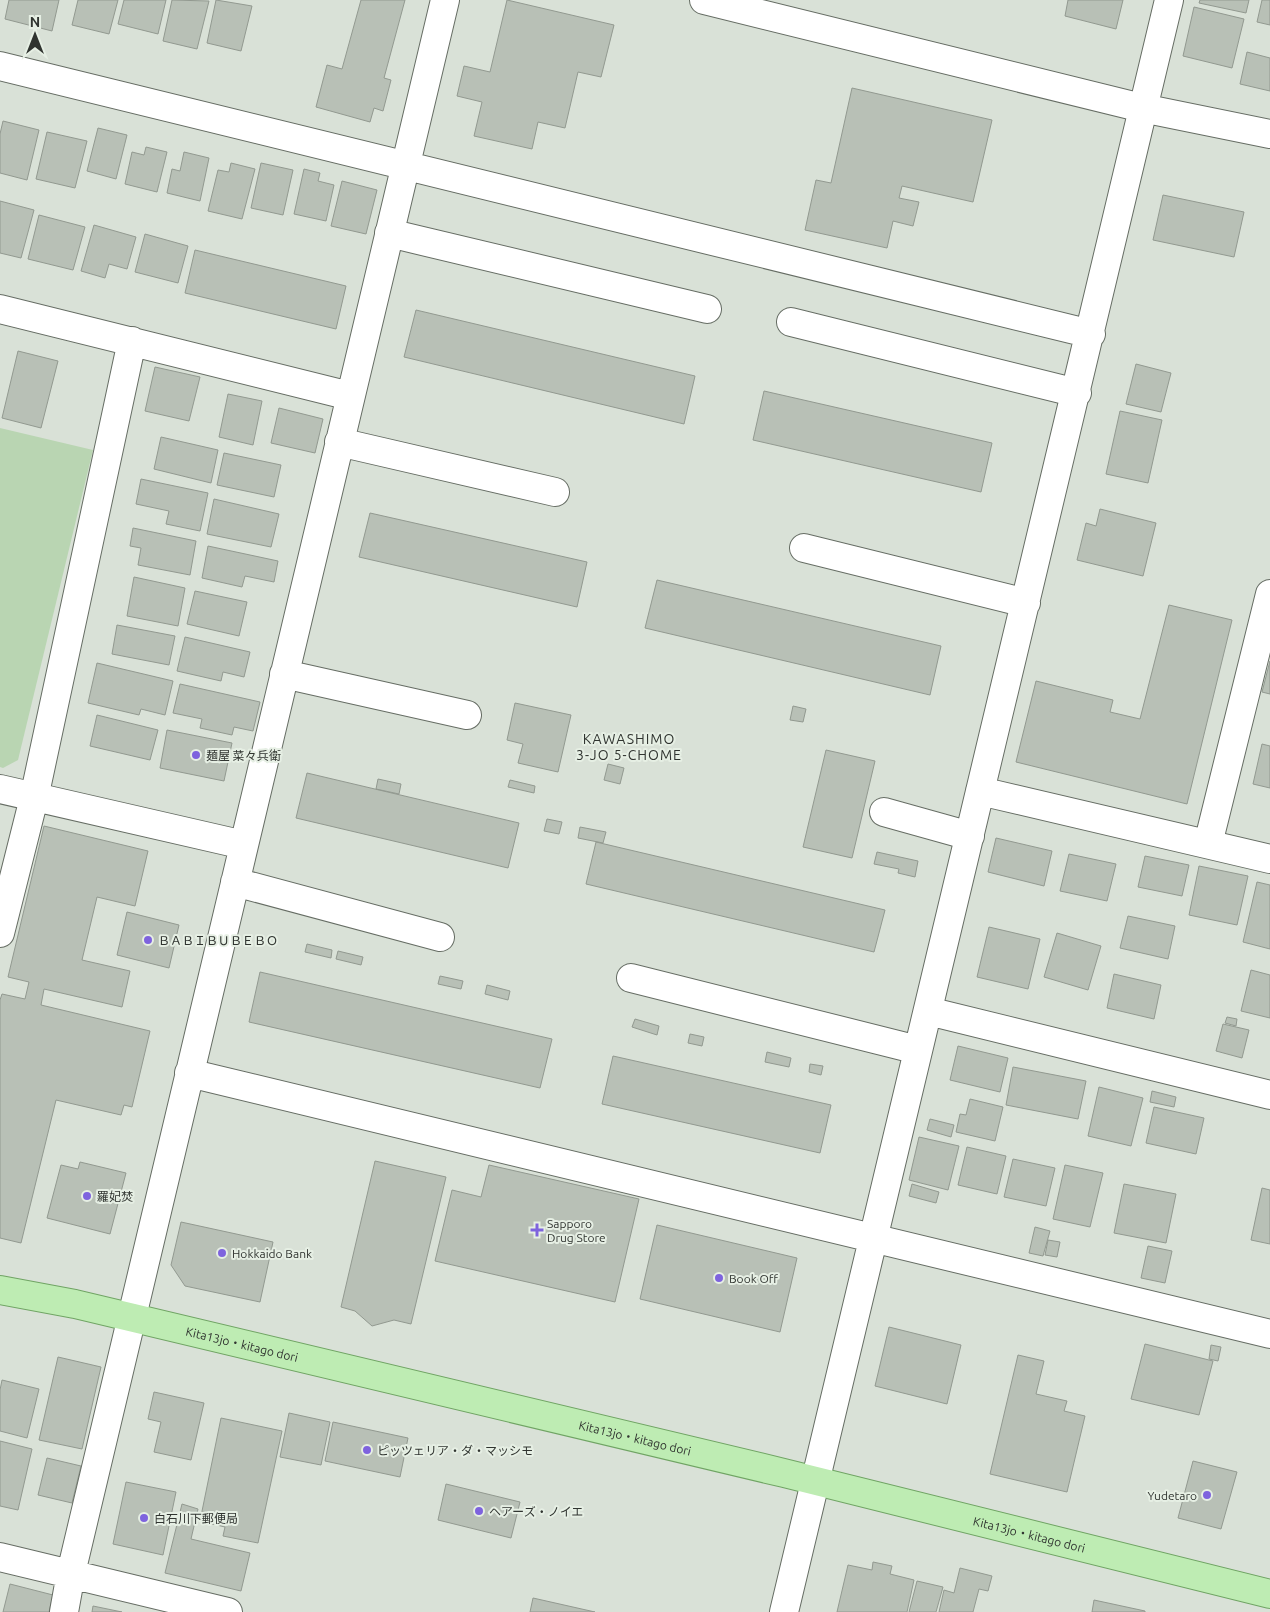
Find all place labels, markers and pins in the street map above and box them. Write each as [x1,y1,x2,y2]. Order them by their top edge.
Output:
marker: 麺屋 菜々兵衛 [190,749,202,761]
place label: 麺屋 菜々兵衛 [206,749,281,762]
marker: ＢＡＢＩＢＵＢＥＢＯ [142,934,154,946]
place label: ＢＡＢＩＢＵＢＥＢＯ [158,934,278,947]
marker: 羅妃焚 [81,1190,93,1202]
place label: 羅妃焚 [97,1190,133,1203]
place label: Sapporo Drug Store [547,1217,606,1244]
marker: Sapporo Drug Store [531,1224,543,1236]
marker: Hokkaido Bank [216,1247,228,1259]
place label: Hokkaido Bank [232,1247,312,1260]
marker: Book Off [713,1272,725,1284]
place label: Book Off [729,1272,779,1285]
marker: ピッツェリア・ダ・マッシモ [361,1444,373,1456]
place label: ピッツェリア・ダ・マッシモ [377,1444,533,1457]
place label: Yudetaro [1147,1489,1197,1502]
marker: Yudetaro [1201,1489,1213,1501]
marker: ヘアーズ・ノイエ [473,1505,485,1517]
place label: ヘアーズ・ノイエ [489,1505,584,1518]
marker: 白石川下郵便局 [138,1512,150,1524]
place label: 白石川下郵便局 [154,1512,238,1525]

